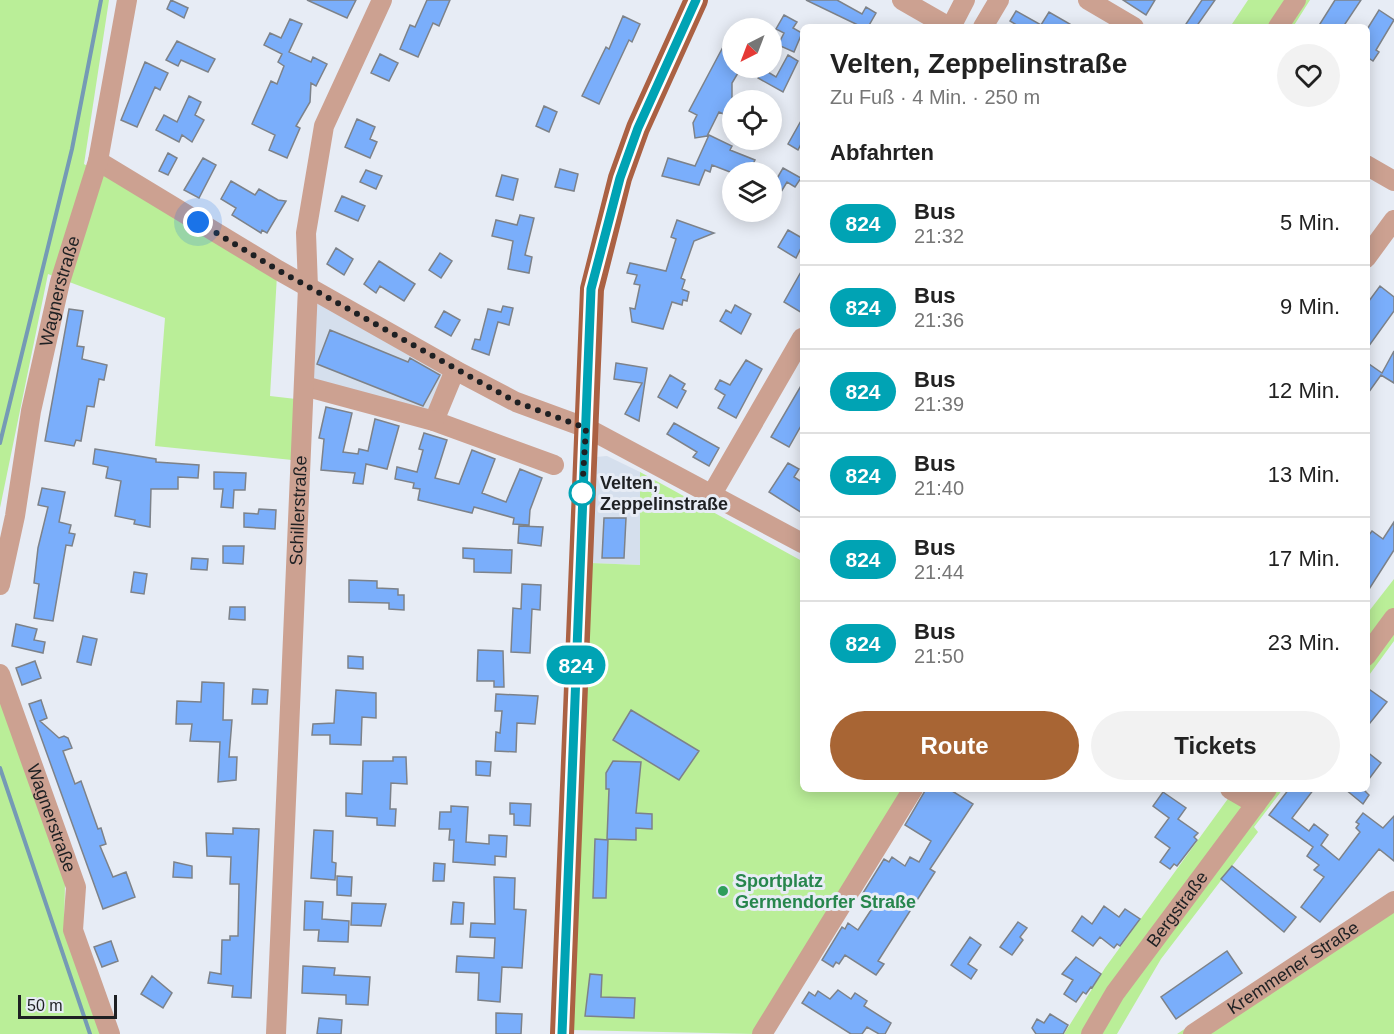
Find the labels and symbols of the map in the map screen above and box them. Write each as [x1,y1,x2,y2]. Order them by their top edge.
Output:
north arrow [722,18,782,78]
your location [183,207,213,237]
street label: Wagnerstraße [36,234,84,348]
street label: Schillerstraße [286,455,311,566]
place label: Velten, Zeppelinstraße [600,473,728,514]
marker: Velten, Zeppelinstraße [569,480,595,506]
line badge: 824 [542,646,610,684]
street label: Wagnerstraße [23,761,80,875]
street label: Bergstraße [1143,868,1212,951]
place label: Sportplatz Germendorfer Straße [735,871,916,912]
marker: Sportplatz Germendorfer Straße [716,884,730,898]
street label: Kremmener Straße [1224,917,1362,1018]
scale bar [18,992,117,1020]

